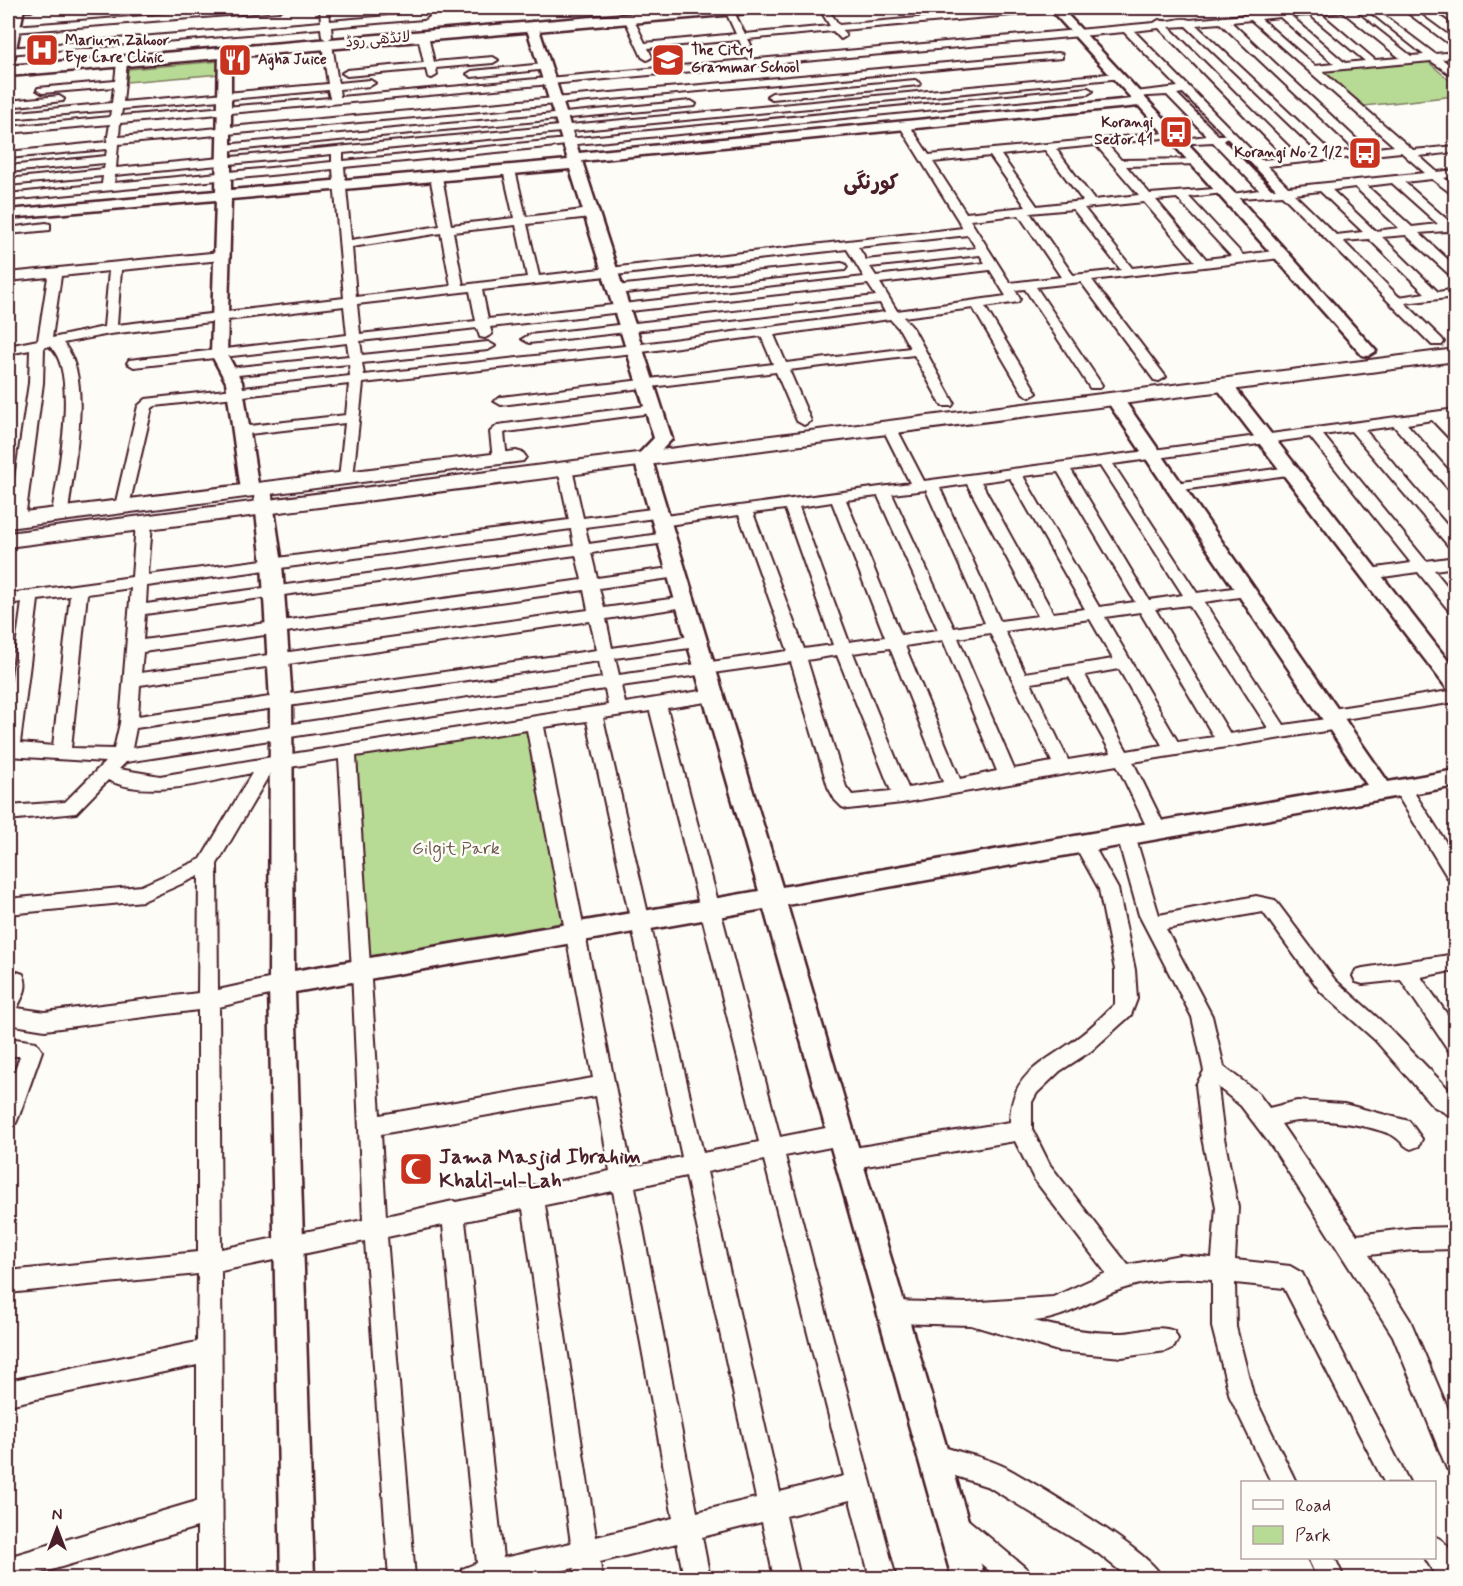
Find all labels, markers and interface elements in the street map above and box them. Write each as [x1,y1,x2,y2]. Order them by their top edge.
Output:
street label: لانڈھی روڈ [345,27,411,53]
place label: Marium Zahoor Eye Care Clinic [65,31,170,68]
hospital icon: Marium Zahoor Eye Care Clinic [24,32,60,68]
place label: The Citry Grammar School [691,41,800,78]
restaurant icon: Agha Juice [217,42,253,78]
school or university icon: The Citry Grammar School [650,42,686,78]
place label: Agha Juice [258,50,327,71]
place label: Korangi Sector 41 [1094,113,1154,150]
bus stop icon: Korangi Sector 41 [1158,114,1194,150]
bus stop icon: Korangi No 2 1/2 [1347,135,1383,171]
place label: Korangi No 2 1/2 [1234,143,1343,164]
district label: کورنگی [843,170,899,197]
park label: Gilgit Park [412,837,500,862]
place label: Jama Masjid Ibrahim Khalil-ul-Lah [439,1143,641,1195]
mosque icon: Jama Masjid Ibrahim Khalil-ul-Lah [398,1151,434,1187]
legend [1241,1481,1436,1559]
text: Road [1295,1494,1331,1518]
north arrow [27,1499,87,1559]
text: N [52,1505,62,1526]
text: Park [1295,1524,1331,1548]

